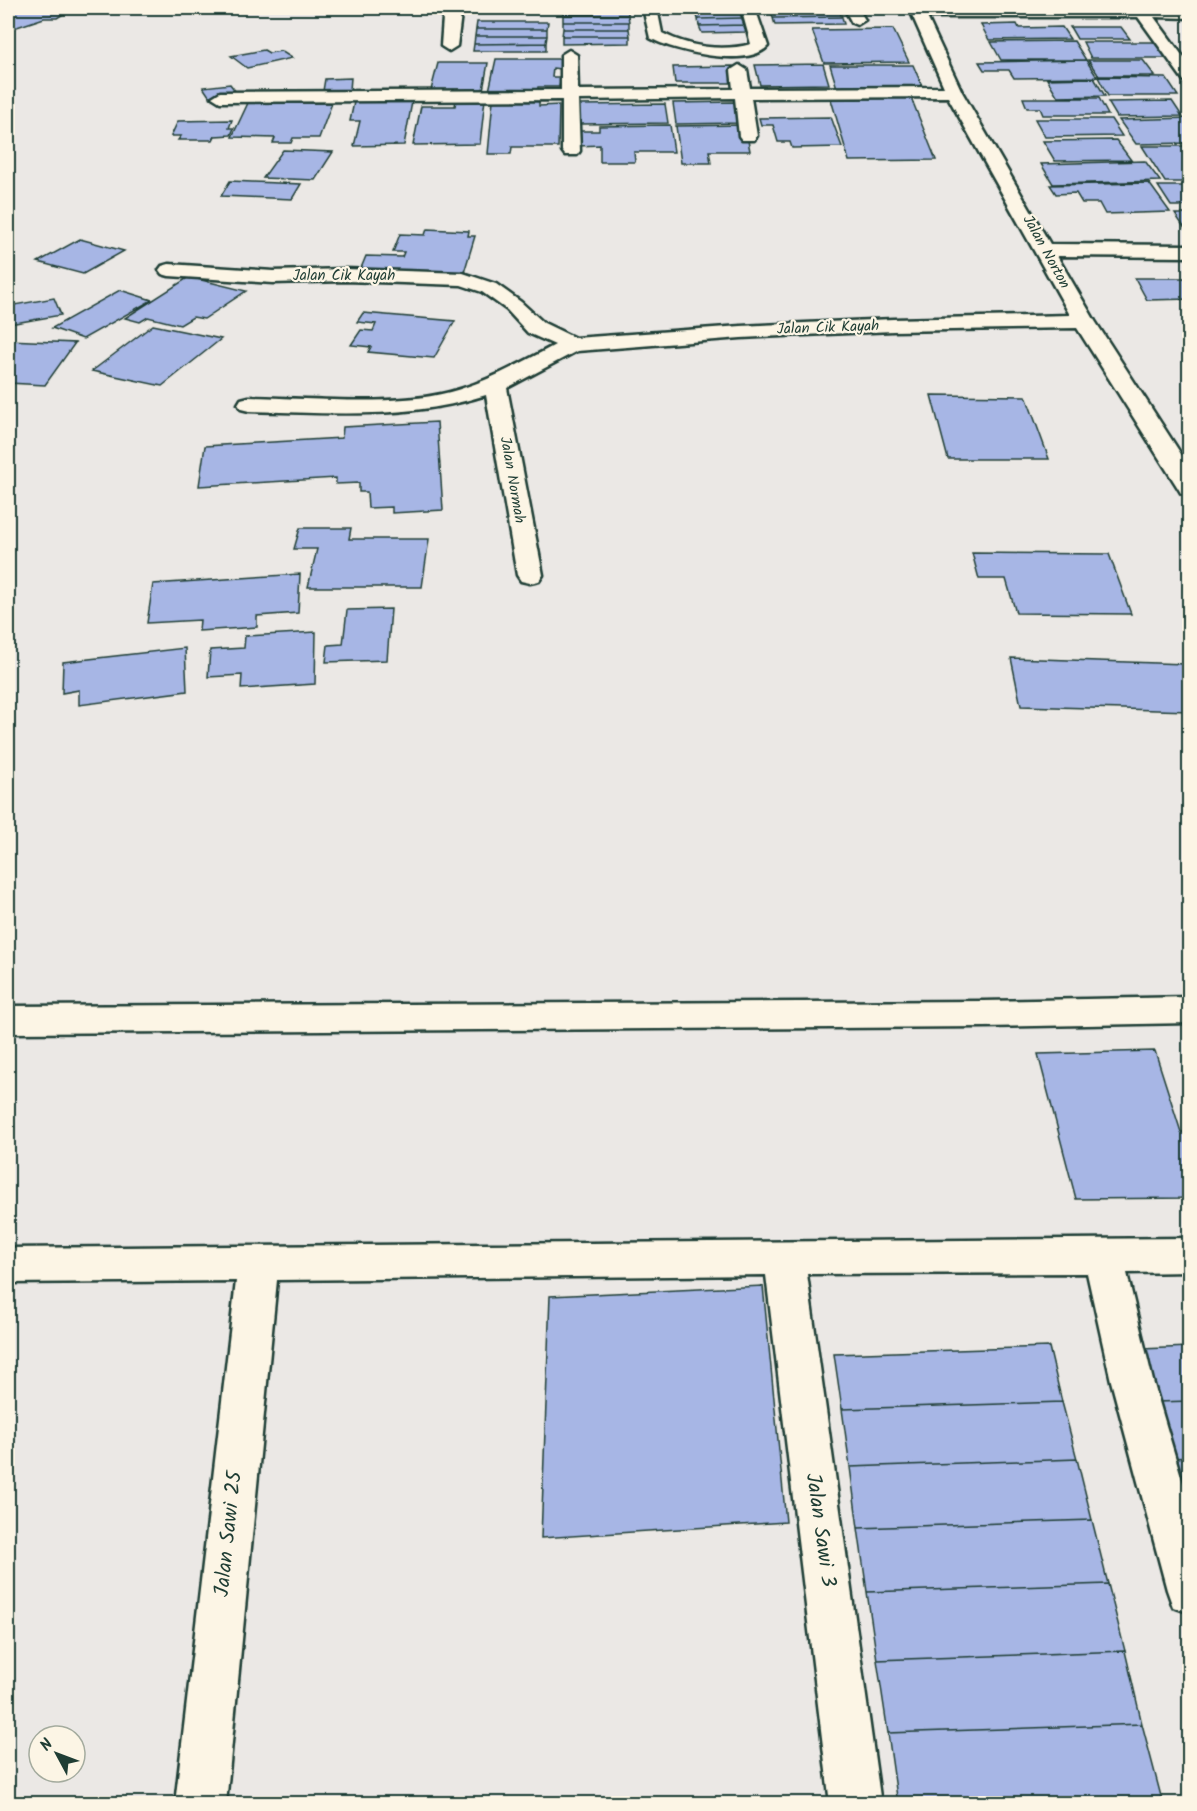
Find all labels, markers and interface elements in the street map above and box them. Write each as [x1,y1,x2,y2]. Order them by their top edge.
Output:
street label: Jalan Norton [1016,211,1076,293]
street label: Jalan Cik Kayah [293,264,395,288]
street label: Jalan Cik Kayah [776,314,880,342]
street label: Jalan Normah [493,435,531,525]
street label: Jalan Sawi 25 [206,1468,252,1599]
street label: Jalan Sawi 3 [796,1471,844,1589]
north arrow [27,1724,87,1784]
text: N [34,1733,60,1757]

